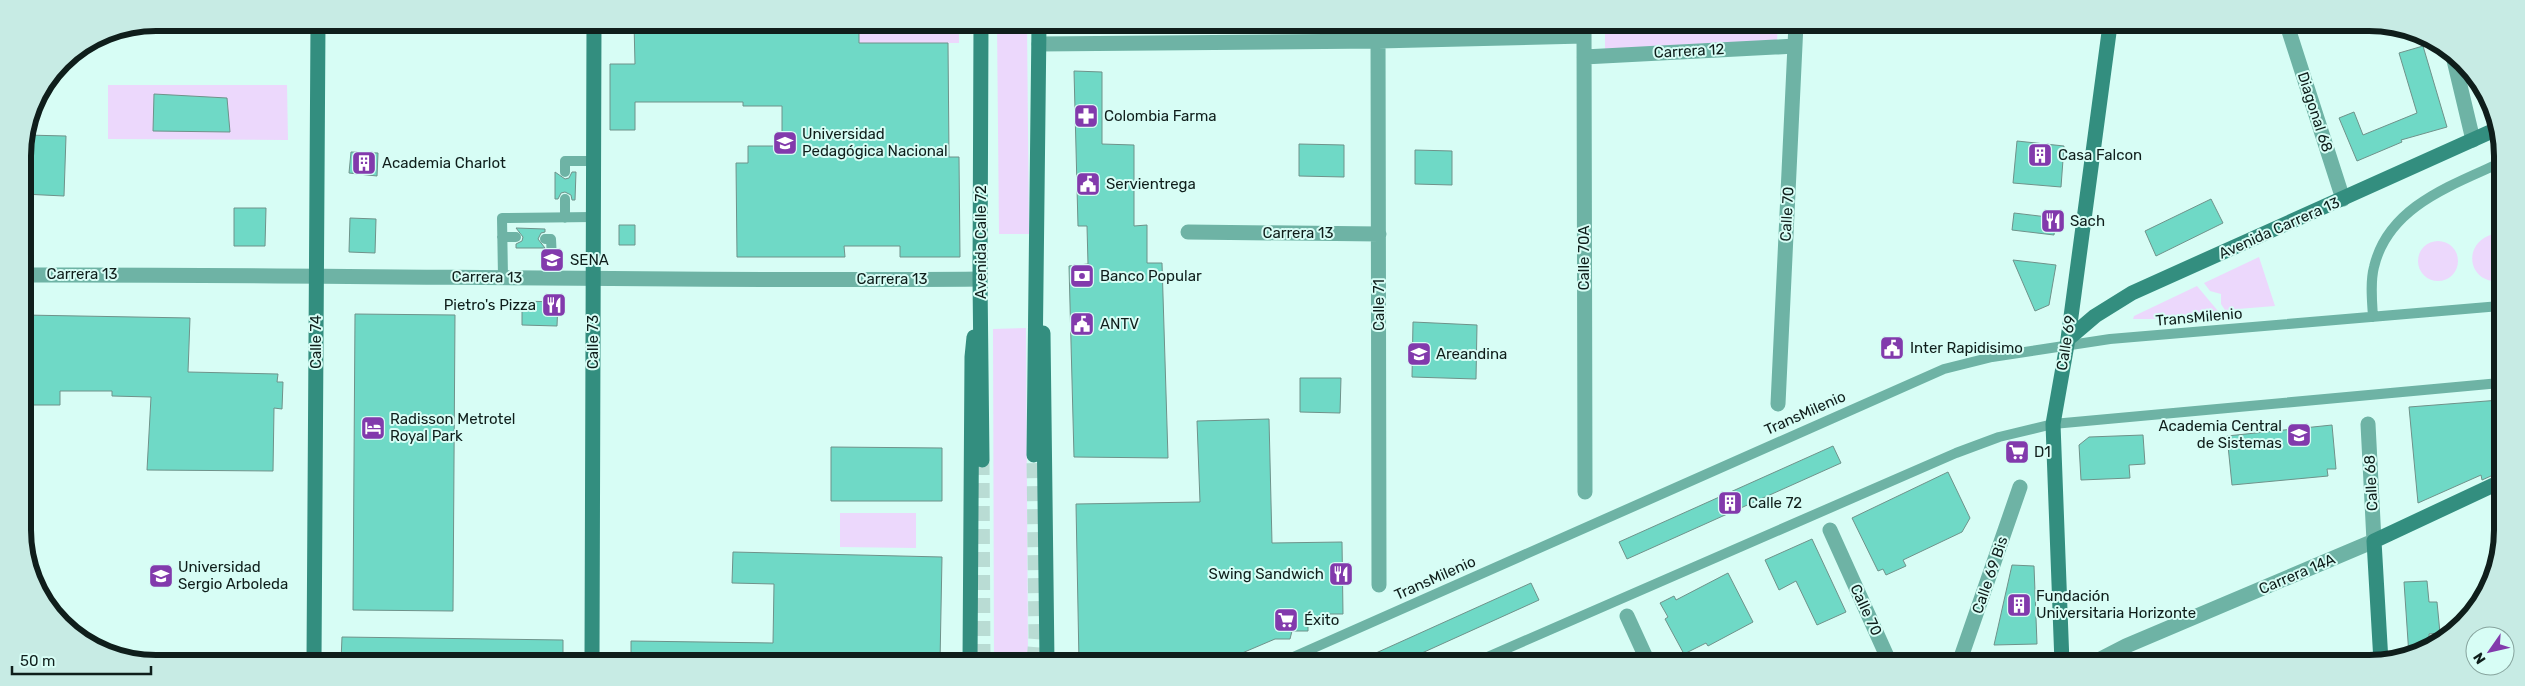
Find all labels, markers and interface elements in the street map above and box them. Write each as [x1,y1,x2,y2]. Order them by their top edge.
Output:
street label: Carrera 12 [1653,40,1725,62]
street label: Diagonal 68 [2294,70,2336,154]
pharmacy icon: Colombia Farma [1073,103,1099,129]
place label: Colombia Farma [1104,107,1217,125]
place label: Universidad Pedagógica Nacional [802,125,948,160]
school or university icon: Universidad Pedagógica Nacional [772,130,798,156]
building icon: Casa Falcon [2027,142,2053,168]
place label: Casa Falcon [2058,146,2142,164]
building icon: Academia Charlot [351,150,377,176]
place label: Academia Charlot [382,154,506,172]
public building icon: Servientrega [1075,171,1101,197]
place label: Servientrega [1106,175,1196,193]
street label: Avenida Calle 72 [972,185,990,299]
street label: Calle 70 [1777,186,1797,242]
street label: Avenida Carrera 13 [2216,193,2342,263]
restaurant icon: Sach [2040,208,2066,234]
place label: Sach [2070,212,2105,230]
street label: Carrera 13 [1263,224,1333,242]
street label: Calle 70A [1575,226,1593,290]
school or university icon: SENA [539,247,565,273]
place label: SENA [570,251,609,269]
bank icon: Banco Popular [1069,263,1095,289]
street label: Carrera 13 [47,265,117,283]
street label: Carrera 13 [451,267,523,287]
place label: Banco Popular [1100,267,1202,285]
street label: Carrera 13 [857,270,927,288]
street label: Calle 71 [1370,279,1388,331]
restaurant icon: Pietro's Pizza [541,292,567,318]
place label: Pietro's Pizza [444,296,536,314]
street label: TransMilenio [2155,304,2243,330]
public building icon: ANTV [1069,311,1095,337]
street label: Calle 69 [2053,314,2079,372]
street label: Calle 74 [307,315,325,369]
street label: Calle 73 [584,315,602,369]
place label: ANTV [1100,315,1139,333]
public building icon: Inter Rapidisimo [1879,335,1905,361]
place label: Inter Rapidisimo [1910,339,2023,357]
school or university icon: Areandina [1406,341,1432,367]
place label: Areandina [1436,345,1507,363]
street label: TransMilenio [1762,387,1848,439]
place label: Radisson Metrotel Royal Park [390,410,515,445]
hotel icon: Radisson Metrotel Royal Park [360,415,386,441]
place label: Academia Central de Sistemas [2158,417,2282,452]
school or university icon: Academia Central de Sistemas [2286,422,2312,448]
supermarket icon: D1 [2004,439,2030,465]
place label: D1 [2034,443,2051,461]
street label: Calle 68 [2361,454,2381,512]
building icon: Calle 72 [1717,490,1743,516]
place label: Calle 72 [1748,494,1802,512]
street label: Calle 69 Bis [1968,534,2012,616]
street label: Carrera 14A [2256,550,2338,598]
street label: TransMilenio [1392,552,1478,604]
place label: Universidad Sergio Arboleda [178,558,288,593]
restaurant icon: Swing Sandwich [1328,561,1354,587]
school or university icon: Universidad Sergio Arboleda [148,563,174,589]
place label: Swing Sandwich [1209,565,1324,583]
street label: Calle 70 [1846,581,1886,639]
place label: Fundación Universitaria Horizonte [2036,587,2196,622]
building icon: Fundación Universitaria Horizonte [2006,592,2032,618]
supermarket icon: Éxito [1273,607,1299,633]
place label: Éxito [1304,611,1339,629]
north arrow [2465,626,2515,676]
scale bar [12,644,151,676]
text: N [2470,649,2490,667]
text: 50 m [20,652,55,670]

